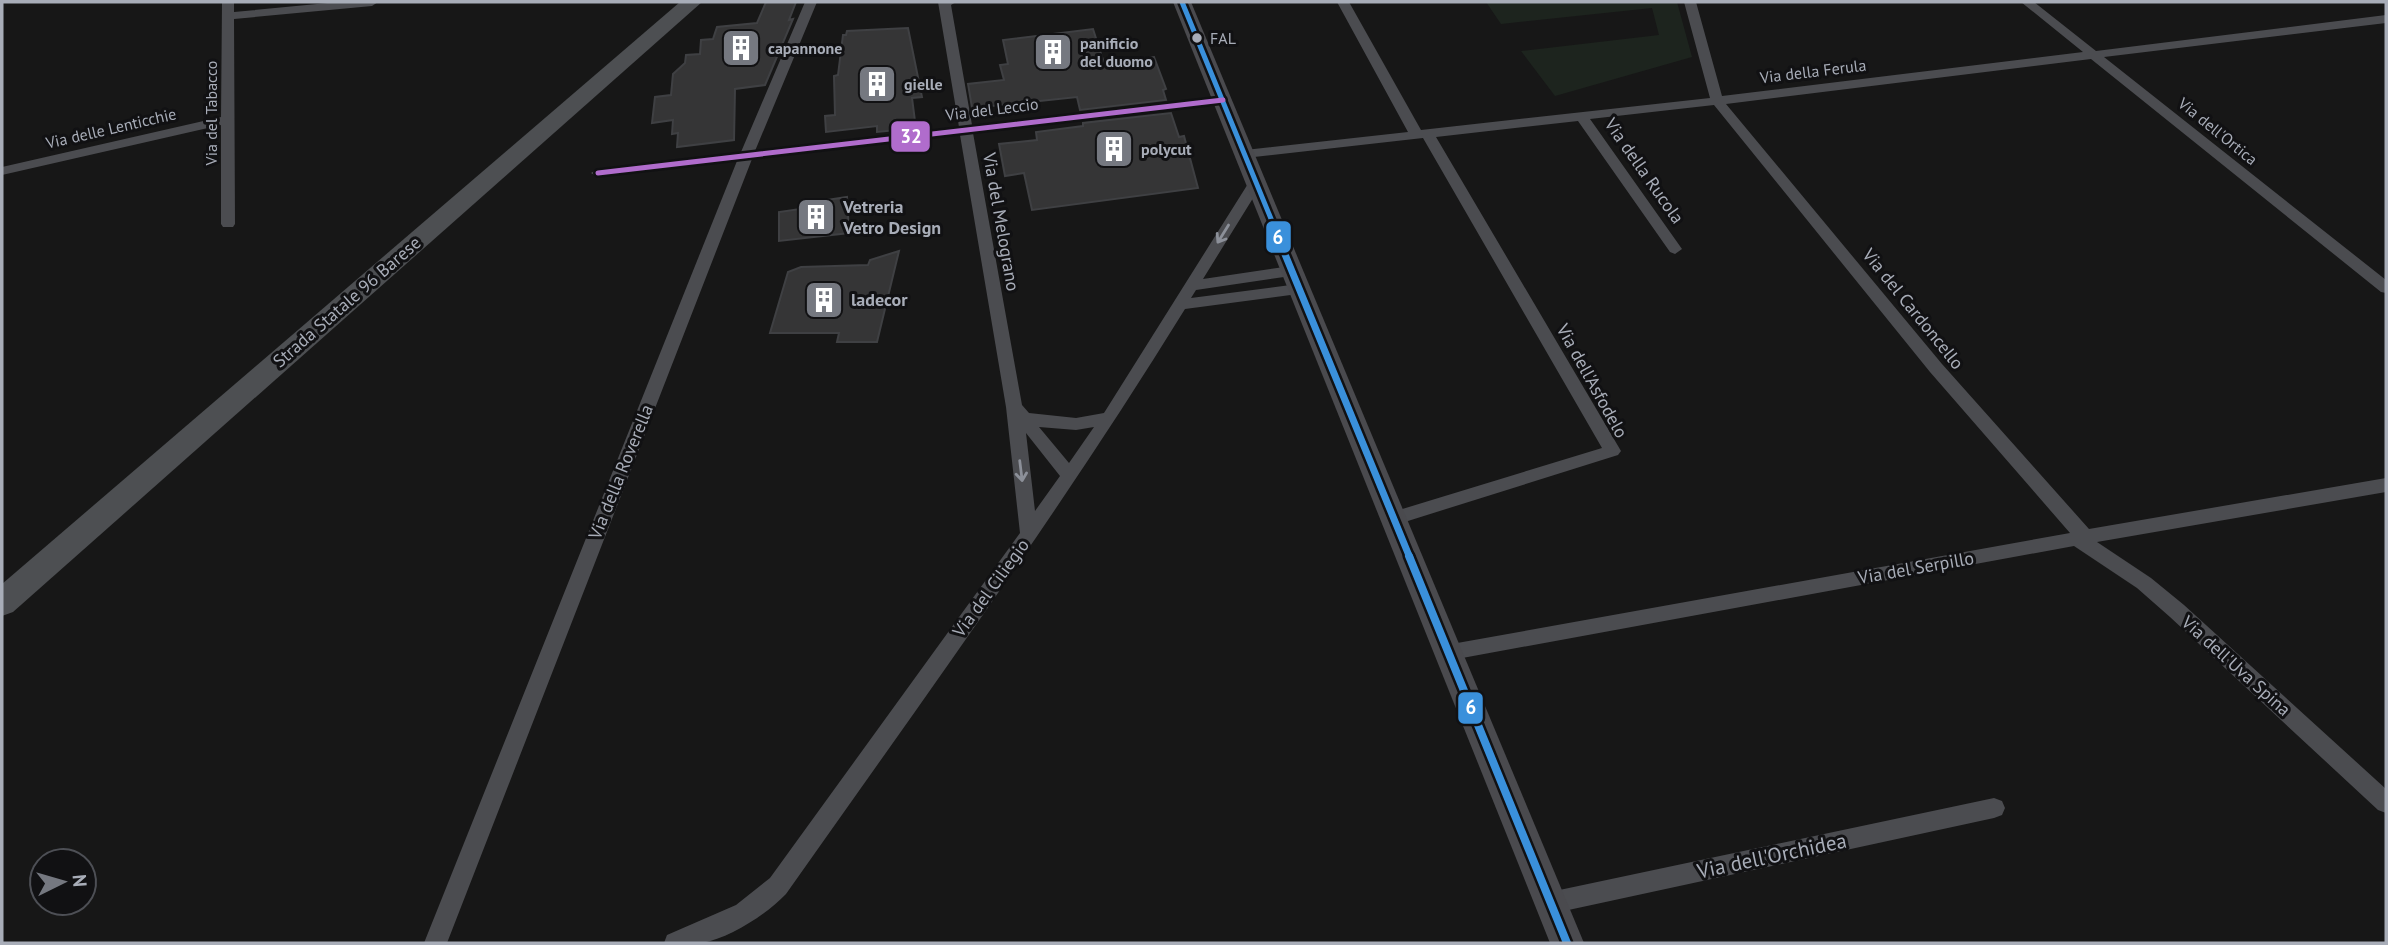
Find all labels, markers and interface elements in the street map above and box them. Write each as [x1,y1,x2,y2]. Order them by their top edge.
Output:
building icon: capannone [720,27,762,69]
place label: FAL [1210,28,1236,48]
building icon: panificio del duomo [1032,31,1074,73]
marker: FAL [1190,31,1204,45]
place label: panificio del duomo [1080,33,1153,71]
place label: capannone [768,38,842,58]
street label: Via della Ferula [1758,55,1867,88]
street label: Via del Tabacco [201,61,221,166]
building icon: gielle [856,63,898,105]
place label: gielle [904,74,943,94]
street label: Via dell'Ortica [2174,92,2262,169]
street label: Via del Leccio [943,93,1040,125]
street label: Via delle Lenticchie [43,103,178,153]
street label: Via della Rucola [1599,113,1689,228]
line badge: 32 [890,120,931,153]
text: 32 [900,124,922,148]
building icon: polycut [1093,128,1135,170]
place label: polycut [1141,139,1192,159]
street label: Via del Melograno [978,150,1025,293]
place label: Vetreria Vetro Design [842,195,941,239]
building icon: Vetreria Vetro Design [795,196,837,238]
line badge: 6 [1265,220,1292,254]
one-way arrow [1215,223,1229,243]
text: 6 [1273,225,1283,249]
street label: Strada Statale 96 Barese [268,231,425,372]
street label: Via del Cardoncello [1857,243,1969,374]
building icon: ladecor [803,279,845,321]
place label: ladecor [851,288,908,311]
street label: Via dell'Asfodelo [1551,319,1633,442]
street label: Via della Roverella [583,401,658,544]
one-way arrow [1015,459,1028,482]
street label: Via del Ciliegio [947,534,1034,642]
street label: Via del Serpillo [1855,546,1976,589]
street label: Via dell'Uva Spina [2176,610,2296,721]
line badge: 6 [1457,691,1484,725]
text: 6 [1466,695,1476,719]
street label: Via dell'Orchidea [1694,827,1849,885]
north arrow [28,847,98,917]
text: N [67,873,92,888]

